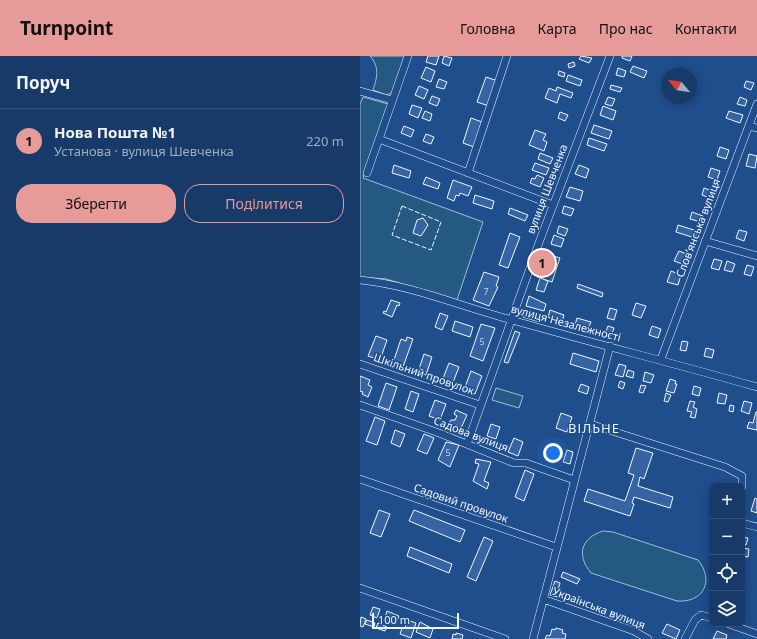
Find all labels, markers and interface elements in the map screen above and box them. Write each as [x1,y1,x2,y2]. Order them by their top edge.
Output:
text: Turnpoint [20,15,113,41]
text: Головна [460,19,516,38]
text: Карта [538,19,577,38]
text: Про нас [599,19,653,38]
text: Контакти [675,19,737,38]
north arrow [661,68,697,104]
text: Поруч [16,71,70,94]
text: Нова Пошта №1 [54,122,176,142]
text: 1 [25,132,33,150]
text: 220 m [306,132,344,150]
text: Установа · вулиця Шевченка [54,142,234,160]
street label: вулиця Шевченка [522,142,571,236]
street label: Словʼянська вулиця [672,176,723,279]
button: Зберегти [16,184,176,223]
button: Поділитися [184,184,344,223]
pin: 1 [529,248,555,278]
house number: 7 [483,285,489,298]
street label: вулиця Незалежності [509,301,623,344]
house number: 5 [479,335,485,348]
street label: Шкільний провулок [372,349,477,398]
street label: Садова вулиця [432,412,511,455]
district label: ВІЛЬНЕ [568,419,620,437]
your location [543,443,563,463]
house number: 5 [445,446,451,459]
street label: Садовий провулок [412,479,511,526]
map controls [709,483,745,627]
button: + [709,483,745,519]
button: − [709,519,745,555]
button: locate [709,555,745,591]
street label: Українська вулиця [551,583,648,632]
button: layers [709,591,745,627]
scale bar [372,611,459,630]
text: 100 m [378,612,410,627]

